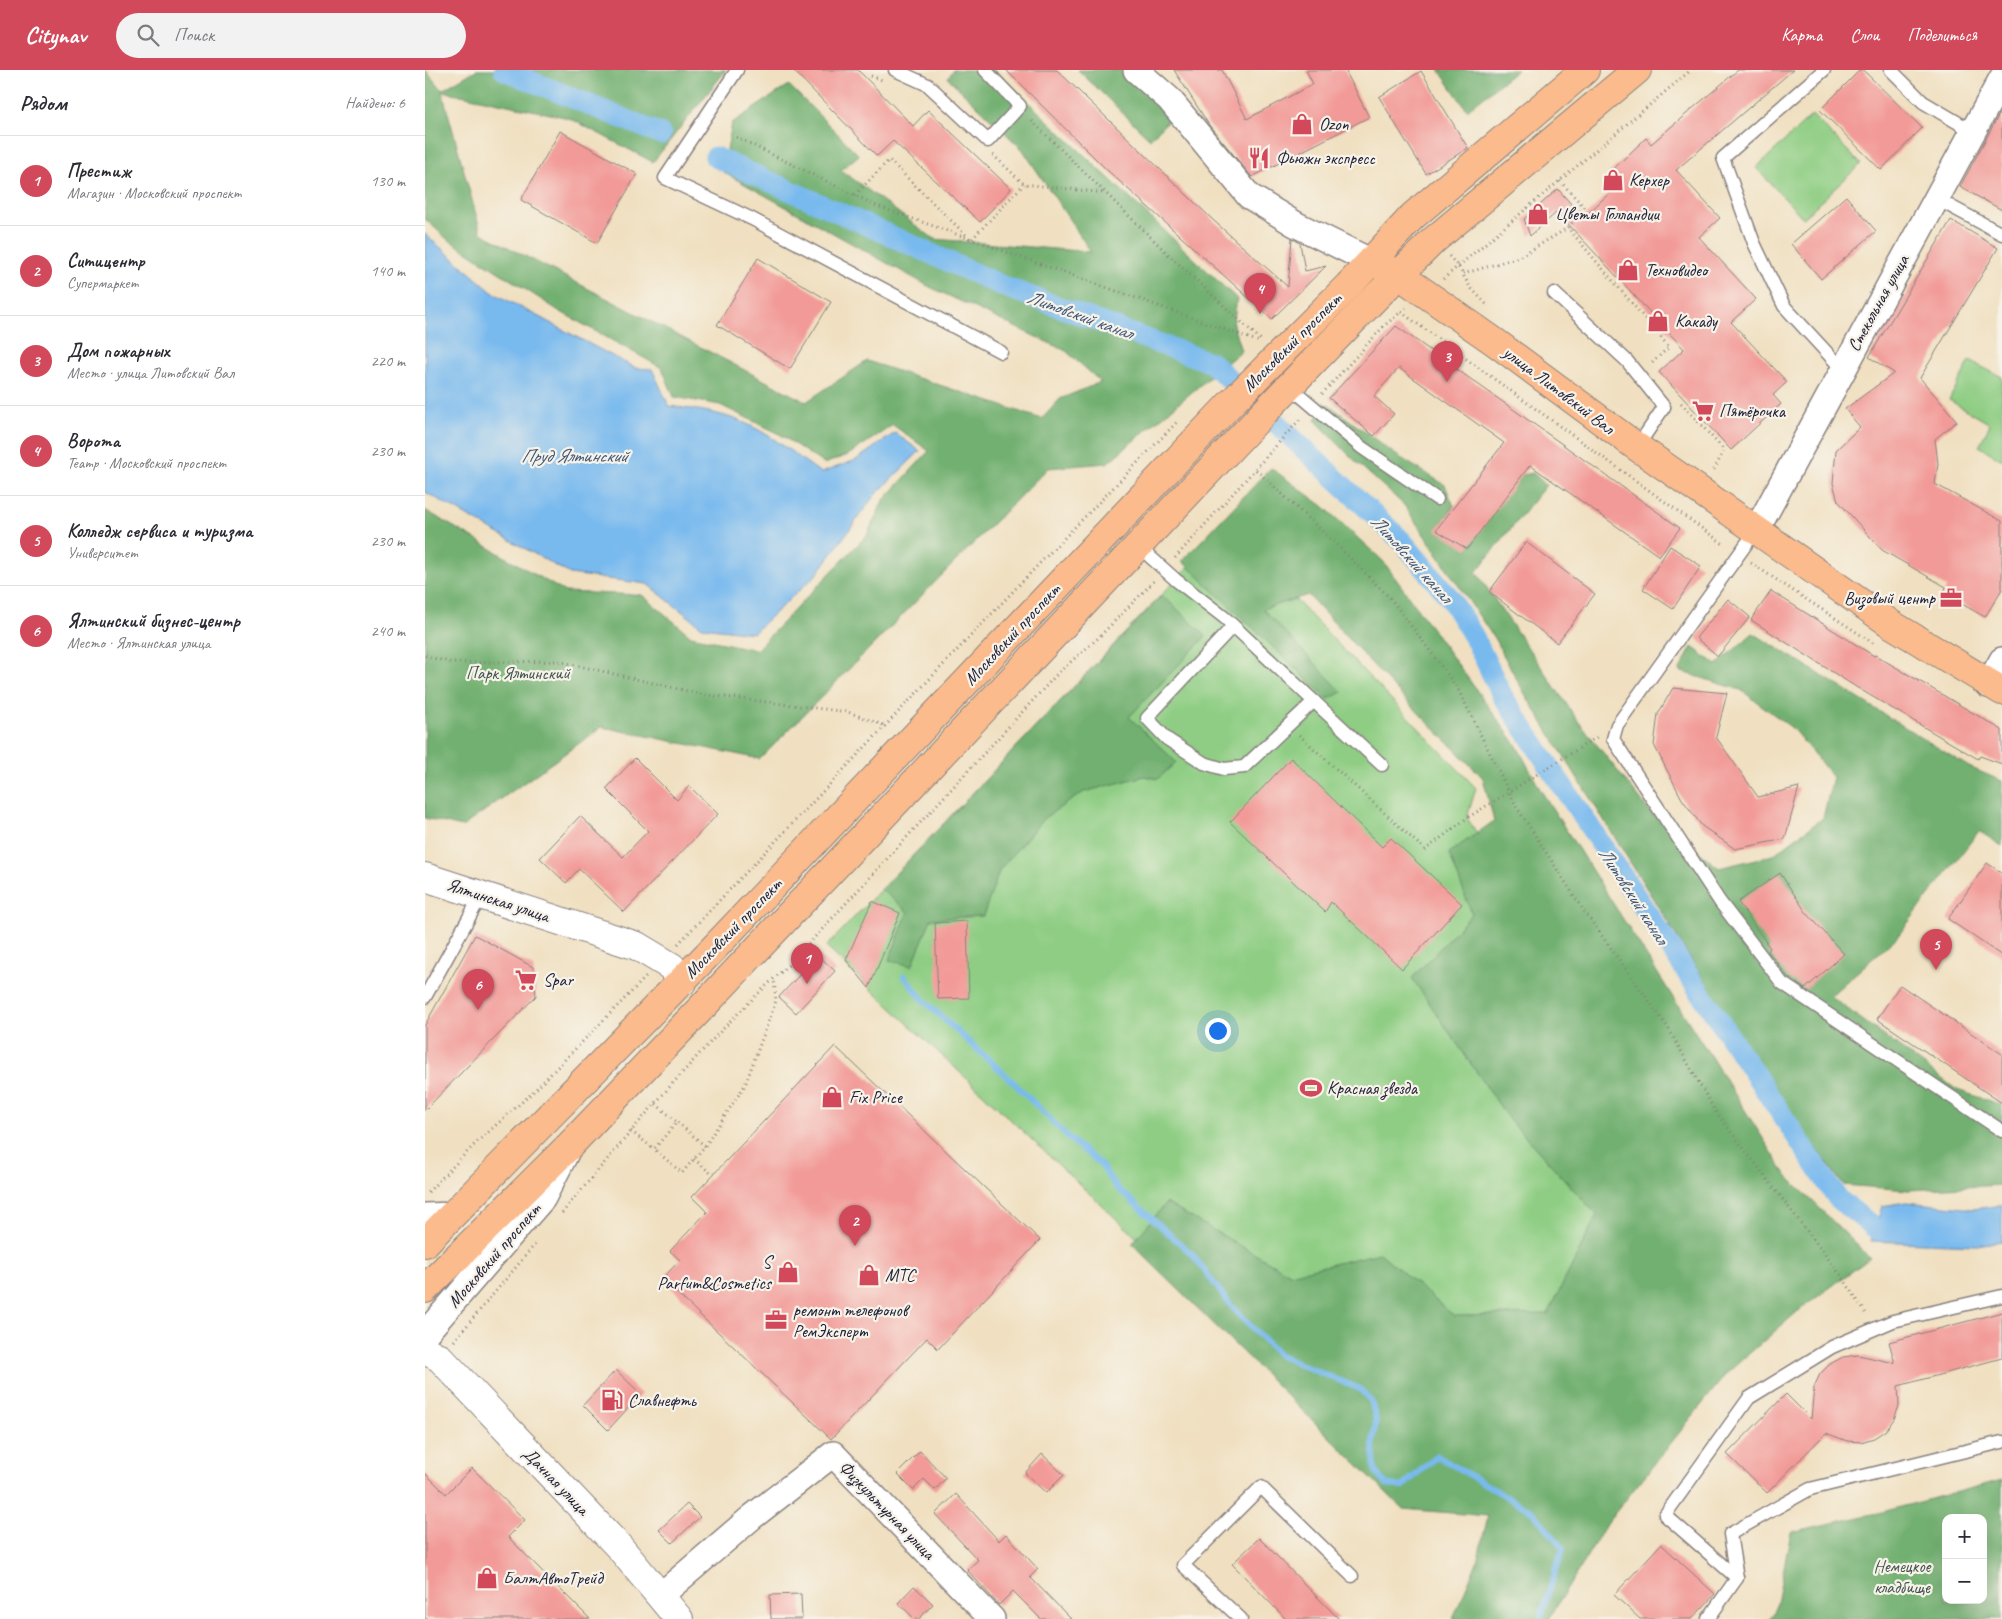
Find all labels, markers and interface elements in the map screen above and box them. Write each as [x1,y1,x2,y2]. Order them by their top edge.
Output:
search box [116,13,466,58]
text: Citynav [25,20,86,50]
icon: search [134,21,162,49]
text: Поиск [174,23,214,47]
text: Карта [1781,24,1822,46]
text: Слои [1850,24,1879,46]
text: Поделиться [1907,24,1977,46]
text: Рядом [20,90,67,116]
text: Найдено: 6 [345,93,405,113]
shop icon: Ozon [1289,111,1315,137]
place label: Ozon [1319,113,1349,135]
restaurant icon: Фьюжн экспресс [1246,145,1272,171]
place label: Фьюжн экспресс [1276,147,1376,169]
text: Престиж [67,159,131,183]
shop icon: Керхер [1600,167,1626,193]
place label: Керхер [1629,169,1670,191]
text: 1 [32,171,40,191]
text: 130 m [371,171,405,191]
text: Магазин · Московский проспект [67,183,242,203]
shop icon: Цветы Голландии [1525,201,1551,227]
place label: Цветы Голландии [1555,203,1660,225]
text: Ситицентр [67,249,145,273]
street label: Стекольная улица [1842,250,1914,355]
shop icon: Техновидео [1615,257,1641,283]
place label: Техновидео [1645,259,1709,281]
text: 2 [32,261,40,281]
text: 140 m [371,261,405,281]
text: Супермаркет [67,273,138,293]
pin: 4 [1244,273,1276,314]
water label: Литовский канал [1024,285,1138,346]
street label: Московский проспект [1238,287,1347,396]
shop icon: Какаду [1645,308,1671,334]
place label: Какаду [1675,310,1719,332]
text: Дом пожарных [67,339,169,363]
street label: улица Литовский Вал [1498,340,1620,440]
pin: 3 [1431,341,1463,382]
text: 3 [32,351,40,371]
text: 220 m [371,351,405,371]
text: Место · улица Литовский Вал [67,363,234,383]
supermarket icon: Пятёрочка [1690,398,1716,424]
place label: Пятёрочка [1719,400,1787,422]
text: Ворота [67,429,120,453]
text: 4 [32,441,40,461]
text: 230 m [371,441,405,461]
water label: Пруд Ялтинский [521,444,631,468]
text: Театр · Московский проспект [67,453,226,473]
water label: Литовский канал [1365,510,1459,610]
text: Колледж сервиса и туризма [67,519,252,543]
text: 5 [33,531,39,551]
text: 230 m [371,531,405,551]
text: Университет [67,543,138,563]
street label: Московский проспект [959,578,1066,690]
office icon: Визовый центр [1938,585,1964,611]
place label: Визовый центр [1844,587,1936,610]
text: Ялтинский бизнес-центр [67,609,240,633]
text: 6 [32,621,40,641]
text: 240 m [371,621,405,641]
text: Место · Ялтинская улица [67,633,210,653]
park label: Парк Ялтинский [466,662,571,684]
water label: Литовский канал [1593,843,1675,951]
street label: Московский проспект [679,872,787,983]
street label: Ялтинская улица [444,873,554,927]
pin: 5 [1920,929,1952,970]
pin: 1 [791,943,823,984]
supermarket icon: Spar [513,967,539,993]
pin: 6 [462,969,494,1010]
place label: Spar [543,969,574,991]
your location [1205,1018,1231,1044]
sports icon: Красная звезда [1298,1075,1324,1101]
place label: Красная звезда [1327,1077,1419,1100]
shop icon: Fix Price [819,1084,845,1110]
place label: Fix Price [849,1086,903,1108]
street label: Московский проспект [442,1197,546,1312]
pin: 2 [839,1205,871,1246]
place label: S Parfum&Cosmetics [657,1251,774,1294]
shop icon: S Parfum&Cosmetics [775,1259,801,1285]
shop icon: МТС [856,1262,882,1288]
place label: МТС [885,1264,917,1286]
place label: ремонт телефонов РемЭксперт [793,1299,911,1342]
office icon: ремонт телефонов РемЭксперт [763,1307,789,1333]
fuel station icon: Славнефть [599,1387,625,1413]
place label: Славнефть [628,1389,697,1411]
street label: Дачная улица [518,1442,595,1521]
street label: Физкультурная улица [834,1456,941,1566]
map controls [1942,1514,1987,1604]
button: + [1942,1514,1987,1559]
park label: Немецкое кладбище [1874,1555,1932,1598]
button: − [1942,1559,1987,1604]
shop icon: БалтАвтоТрейд [474,1565,500,1591]
place label: БалтАвтоТрейд [503,1567,604,1589]

